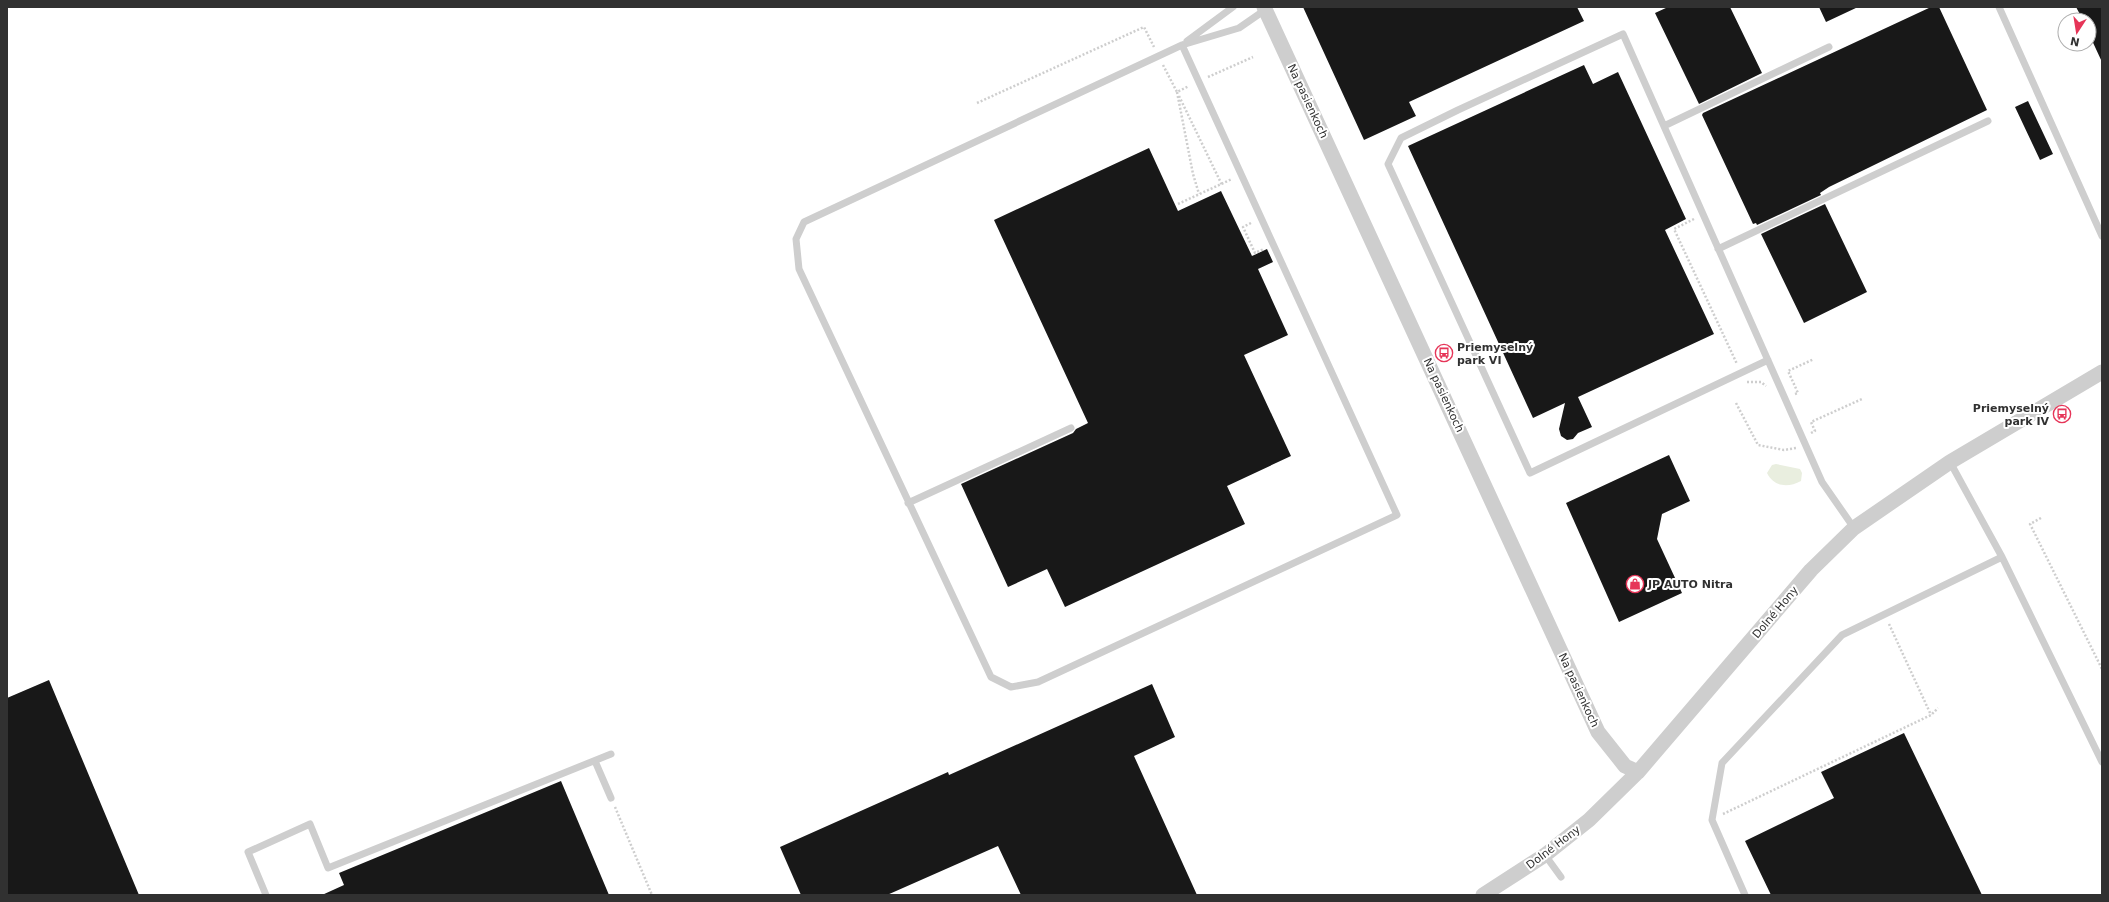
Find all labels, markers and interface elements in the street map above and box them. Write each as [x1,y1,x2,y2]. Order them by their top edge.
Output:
north arrow [2057,12,2097,52]
text: N [2069,34,2081,49]
street label: Na pasienkoch [1285,62,1330,140]
place label: Priemyselný park VI [1457,341,1533,367]
bus stop icon: Priemyselný park VI [1434,343,1454,363]
street label: Na pasienkoch [1421,356,1466,434]
place label: Priemyselný park IV [1973,402,2049,428]
bus stop icon: Priemyselný park IV [2052,404,2072,424]
shop icon: JP AUTO Nitra [1625,574,1645,594]
place label: JP AUTO Nitra [1647,578,1733,591]
street label: Dolné Hony [1750,583,1801,641]
street label: Na pasienkoch [1556,651,1601,729]
street label: Dolné Hony [1524,823,1583,872]

